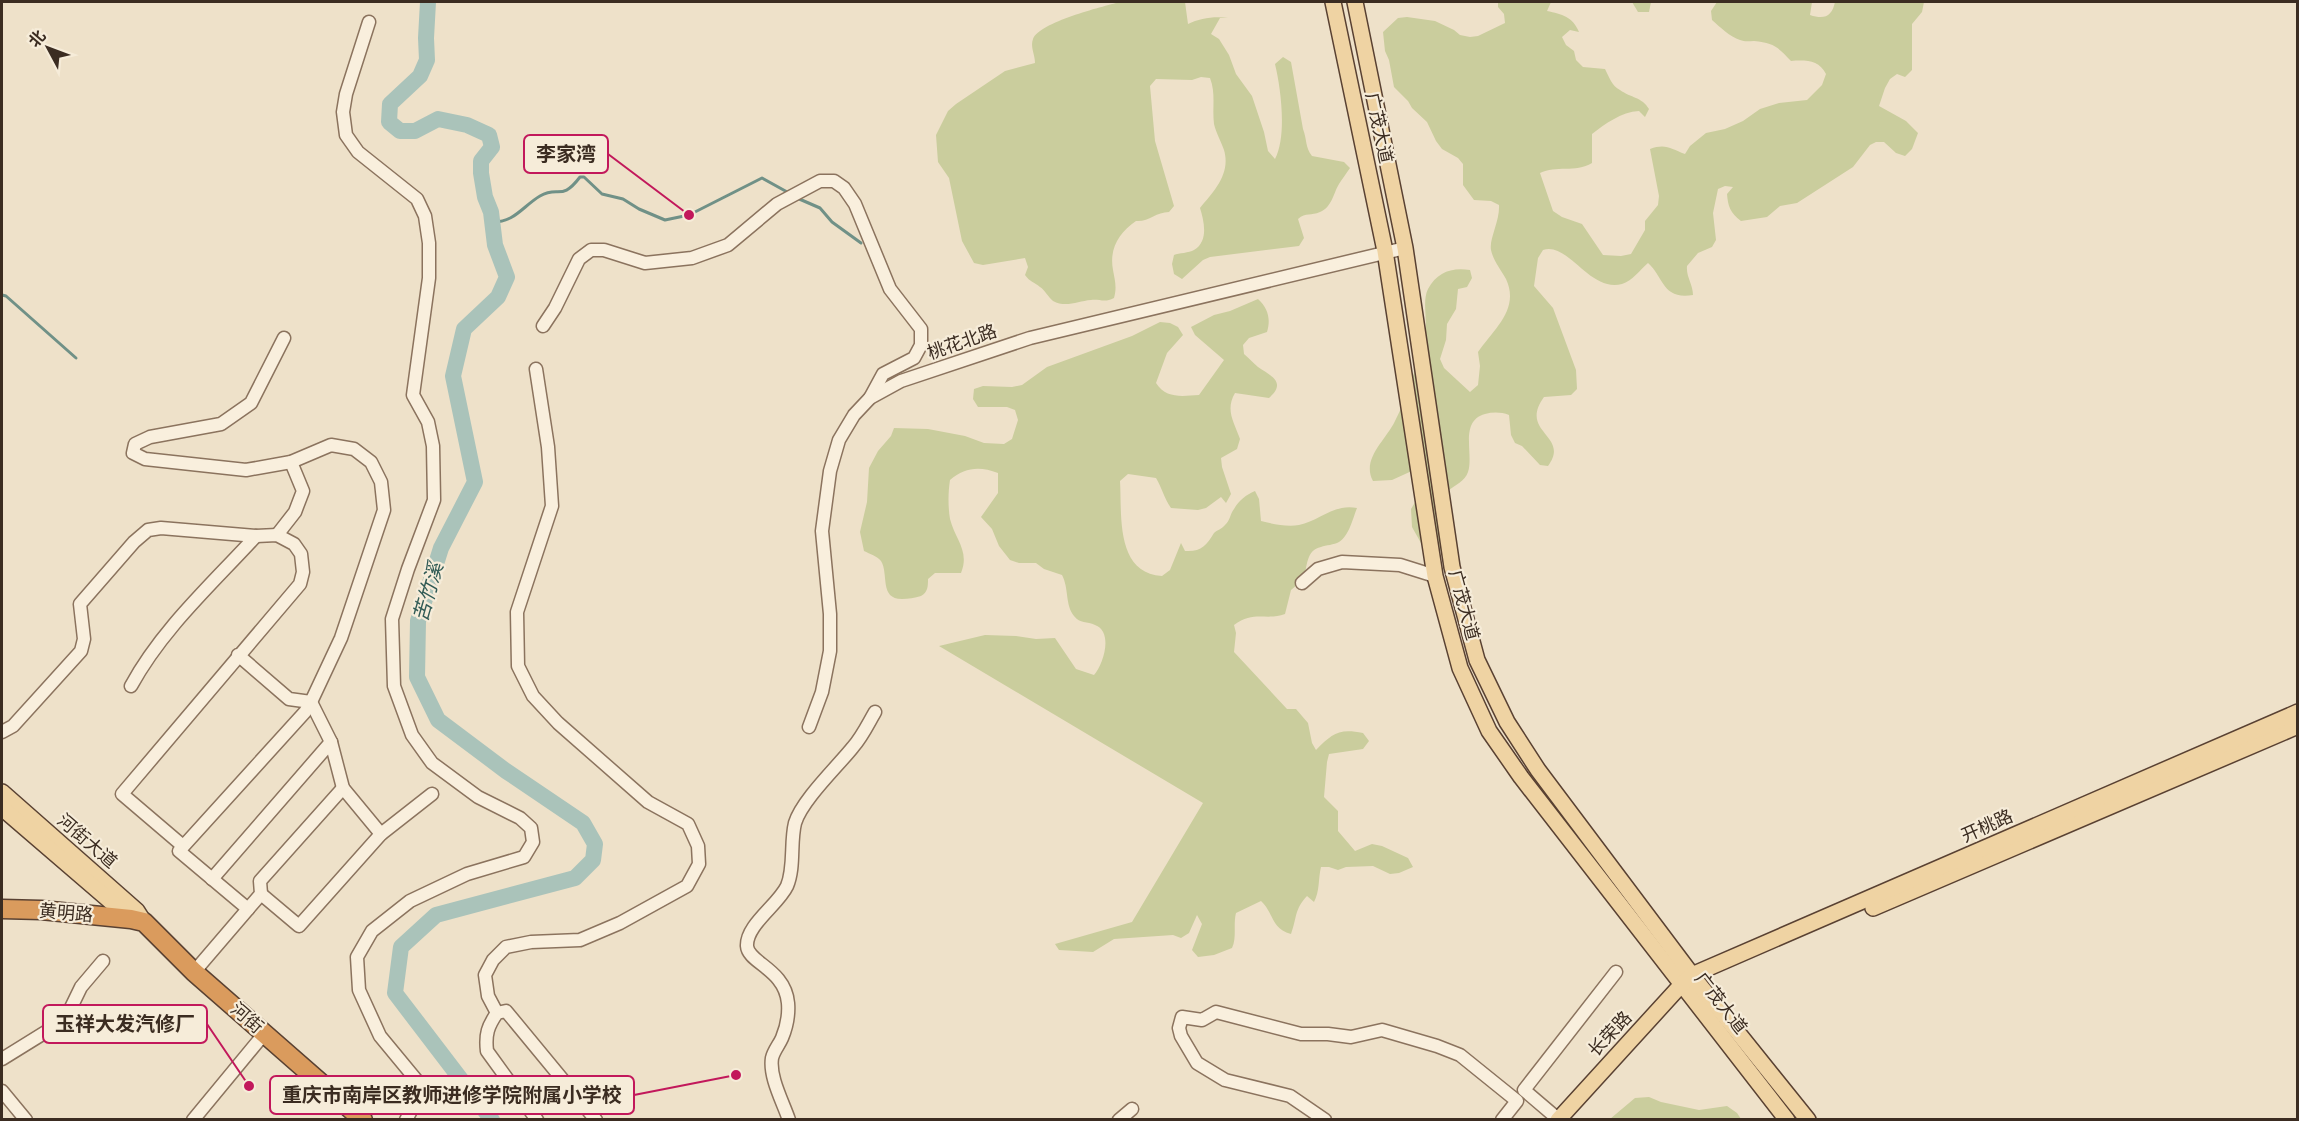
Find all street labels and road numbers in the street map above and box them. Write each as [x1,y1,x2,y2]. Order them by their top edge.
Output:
street label: 广茂大道 [1361,90,1397,166]
street label: 桃花北路 [924,320,1000,364]
street label: 广茂大道 [1444,567,1484,643]
street label: 开桃路 [1958,805,2016,847]
street label: 河街大道 [53,809,121,873]
street label: 黄明路 [38,900,94,926]
street label: 广茂大道 [1690,968,1752,1038]
street label: 河街 [226,998,268,1038]
street label: 长荣路 [1584,1007,1636,1061]

